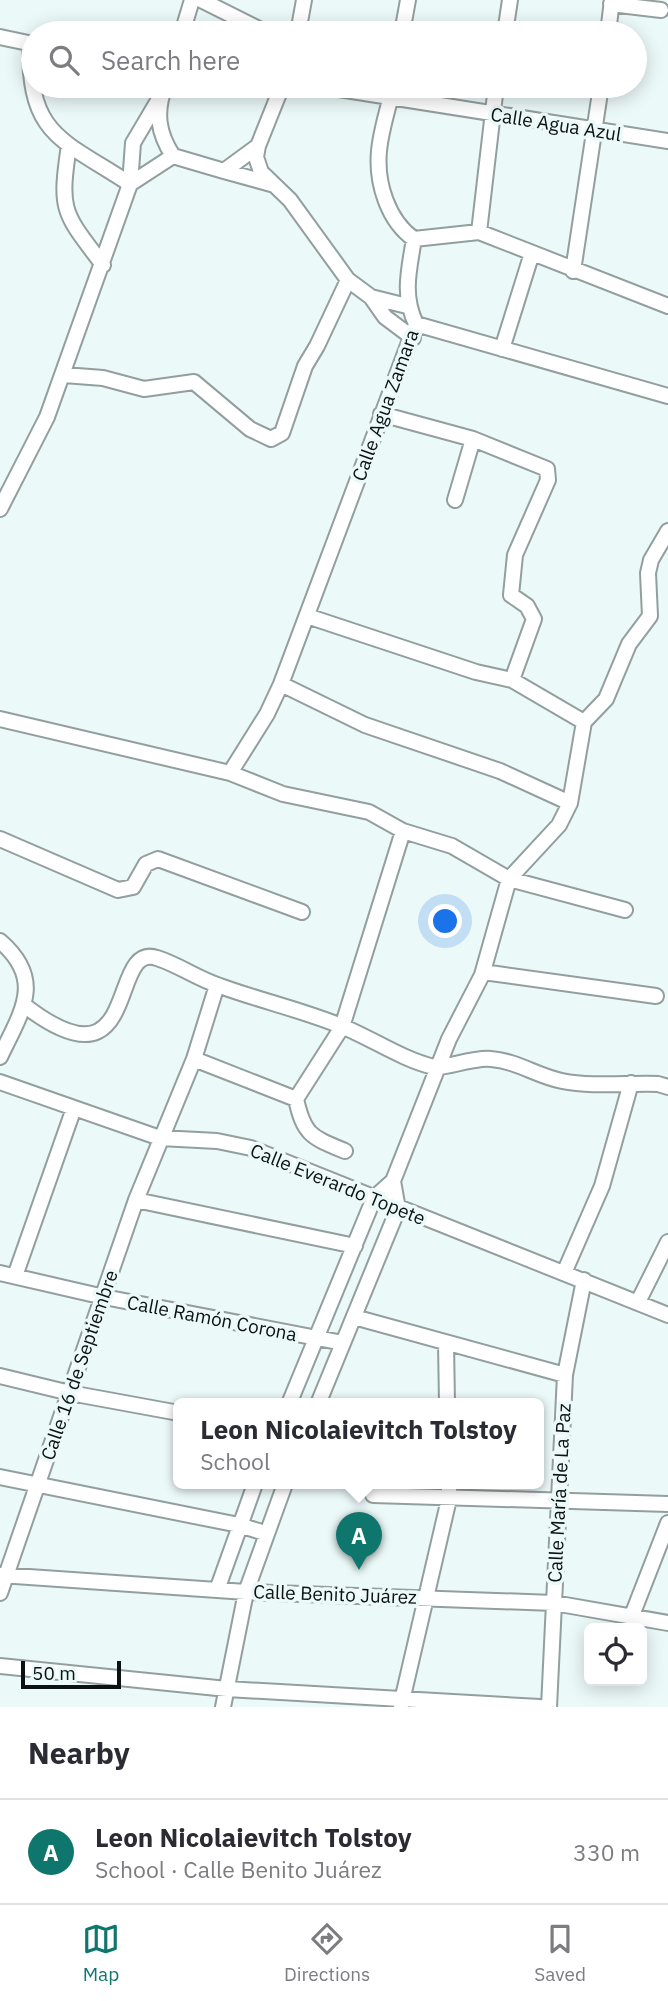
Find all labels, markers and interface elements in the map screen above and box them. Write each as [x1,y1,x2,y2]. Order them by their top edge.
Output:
search box [21,21,647,98]
icon: search [45,41,83,79]
text: Search here [101,43,240,77]
street label: Calle Agua Azul [489,102,623,146]
street label: Calle Agua Zamara [346,326,424,484]
your location [428,904,462,938]
street label: Calle Everardo Topete [247,1138,429,1230]
street label: Calle 16 de Septiembre [35,1267,123,1463]
street label: Calle Ramón Corona [125,1290,299,1346]
popup [173,1398,544,1489]
street label: Calle María de La Paz [542,1403,576,1583]
text: Leon Nicolaievitch Tolstoy [200,1412,517,1446]
text: School [200,1446,270,1476]
pin: A [336,1512,382,1570]
street label: Calle Benito Juárez [253,1579,417,1609]
map controls [584,1623,647,1686]
button: locate [584,1623,647,1686]
scale bar [21,1658,121,1690]
text: 50 m [32,1661,76,1685]
text: Nearby [28,1733,130,1772]
text: Leon Nicolaievitch Tolstoy [95,1820,412,1854]
text: A [43,1837,59,1867]
text: 330 m [573,1837,640,1867]
text: School · Calle Benito Juárez [95,1854,382,1884]
tab: Map [82,1920,120,1986]
tab: Directions [284,1920,370,1986]
tab: Saved [534,1920,586,1986]

